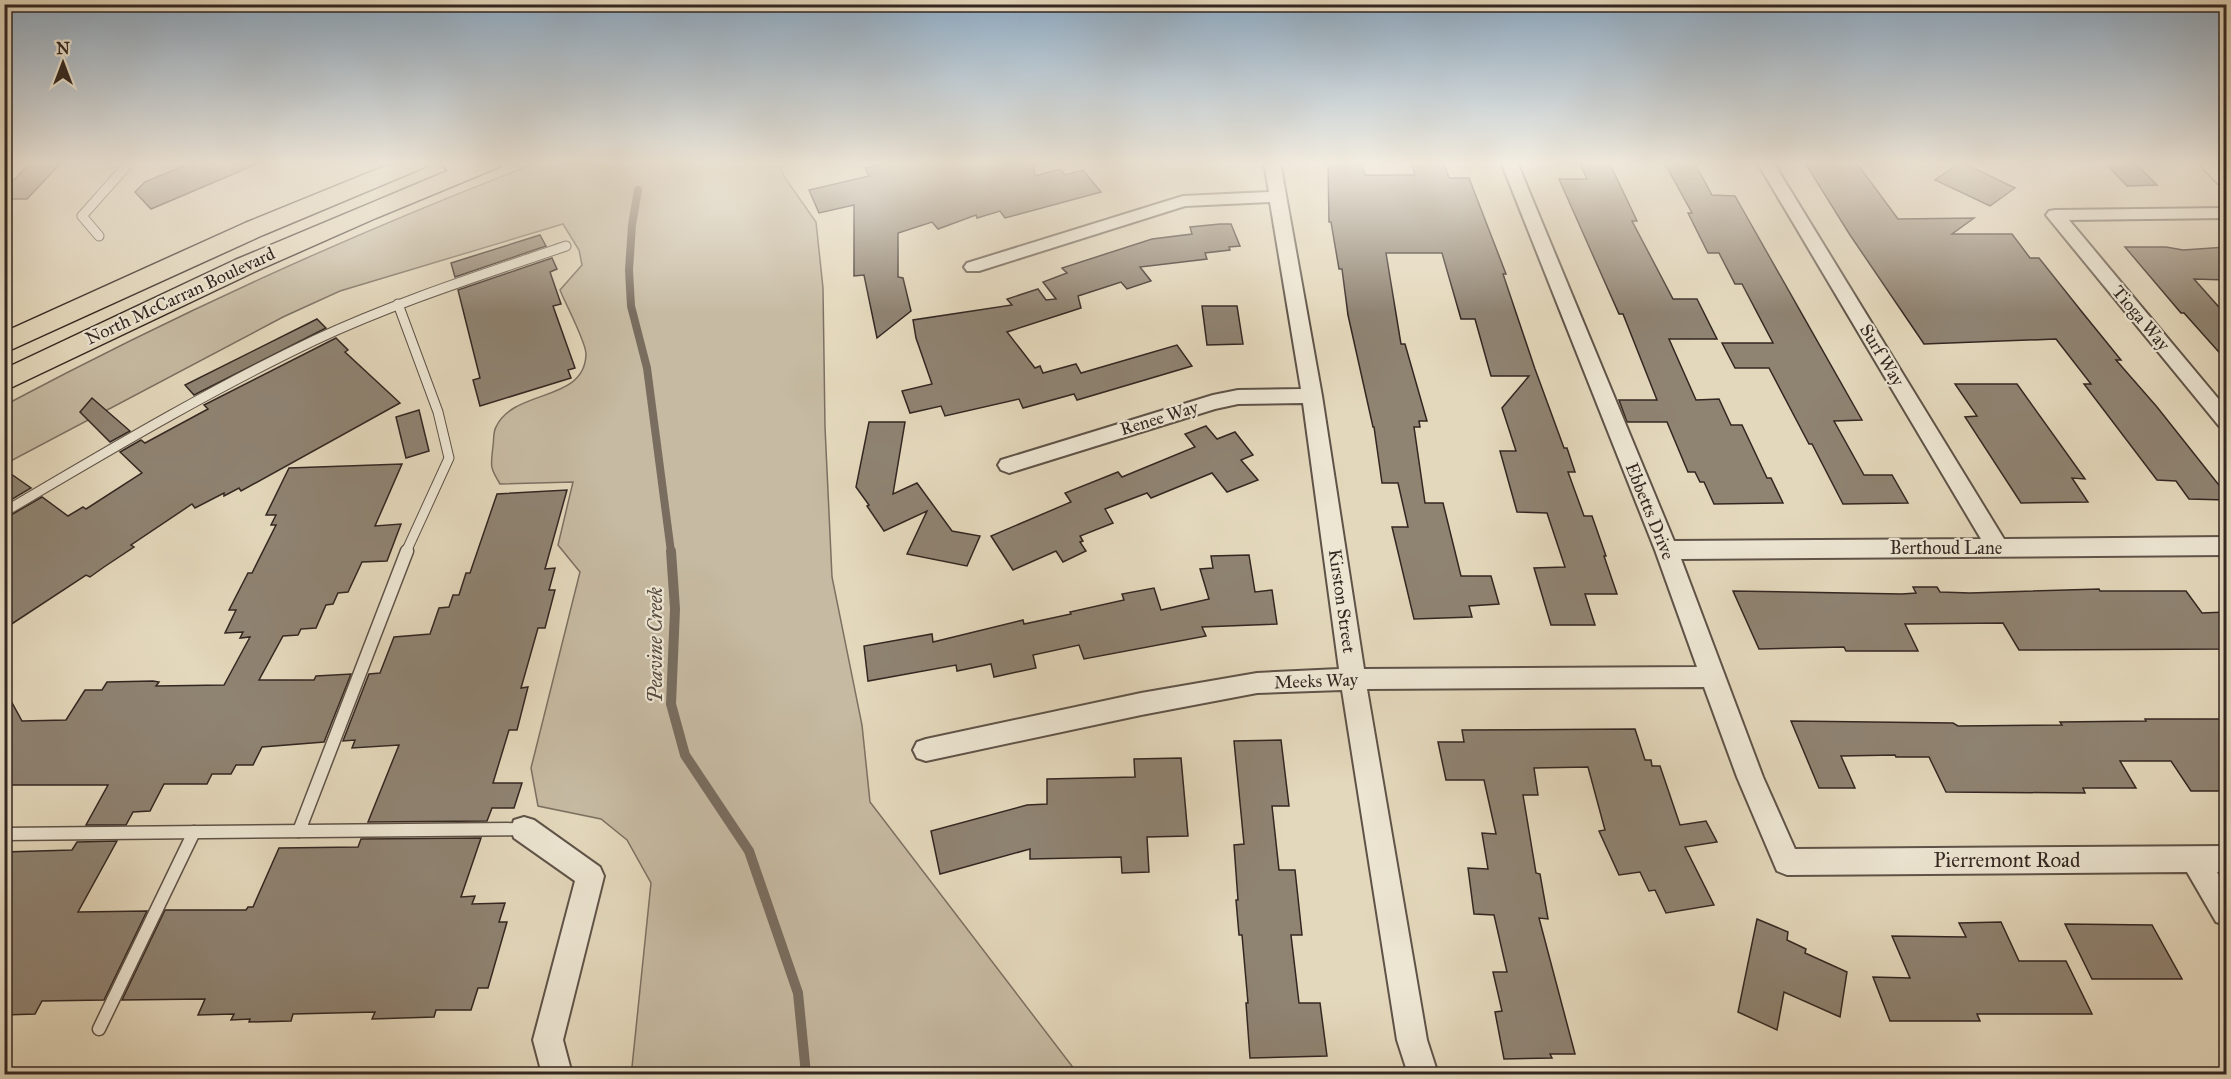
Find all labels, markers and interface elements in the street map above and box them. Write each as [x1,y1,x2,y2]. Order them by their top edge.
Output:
north arrow [33,33,93,93]
text: N [56,39,70,58]
street label: North McCarran Boulevard [82,242,278,350]
street label: Tioga Way [2107,281,2175,356]
street label: Surf Way [1855,320,1909,391]
street label: Renee Way [1117,396,1201,440]
street label: Ebbetts Drive [1621,459,1679,563]
street label: Berthoud Lane [1890,537,2002,559]
street label: Kirston Street [1324,548,1360,655]
water label: Peavine Creek [643,587,667,703]
street label: Meeks Way [1274,669,1359,693]
street label: Pierremont Road [1933,847,2081,873]

